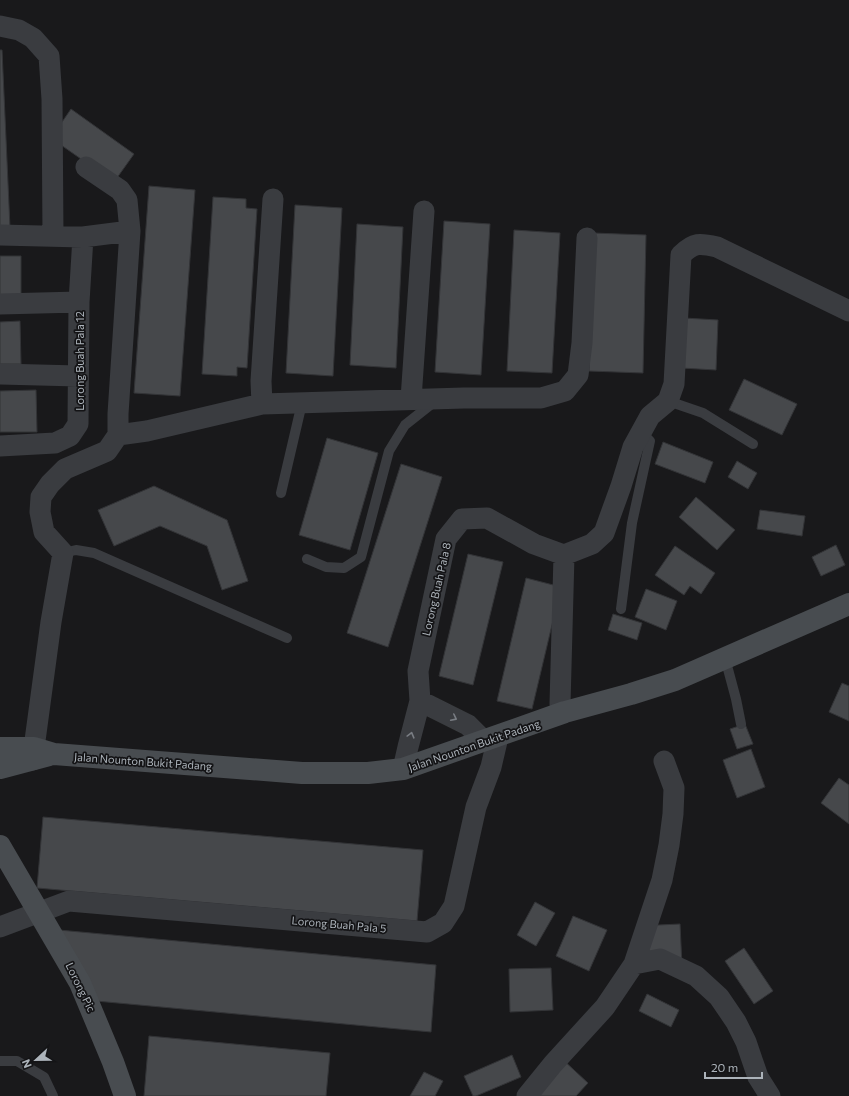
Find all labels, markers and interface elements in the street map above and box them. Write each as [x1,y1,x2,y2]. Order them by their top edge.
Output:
street label: Lorong Buah Pala 12 [73,311,86,411]
street label: Lorong Buah Pala 8 [419,541,453,637]
one-way arrow [450,713,457,721]
street label: Jalan Nounton Bukit Padang [406,716,542,775]
one-way arrow [406,732,415,739]
street label: Jalan Nounton Bukit Padang [73,750,212,773]
street label: Lorong Buah Pala 5 [291,913,387,935]
street label: Lorong Pic [63,960,99,1014]
north arrow [16,1040,56,1080]
scale bar [705,1054,762,1080]
text: N [19,1058,34,1070]
text: 20 m [711,1060,738,1074]

